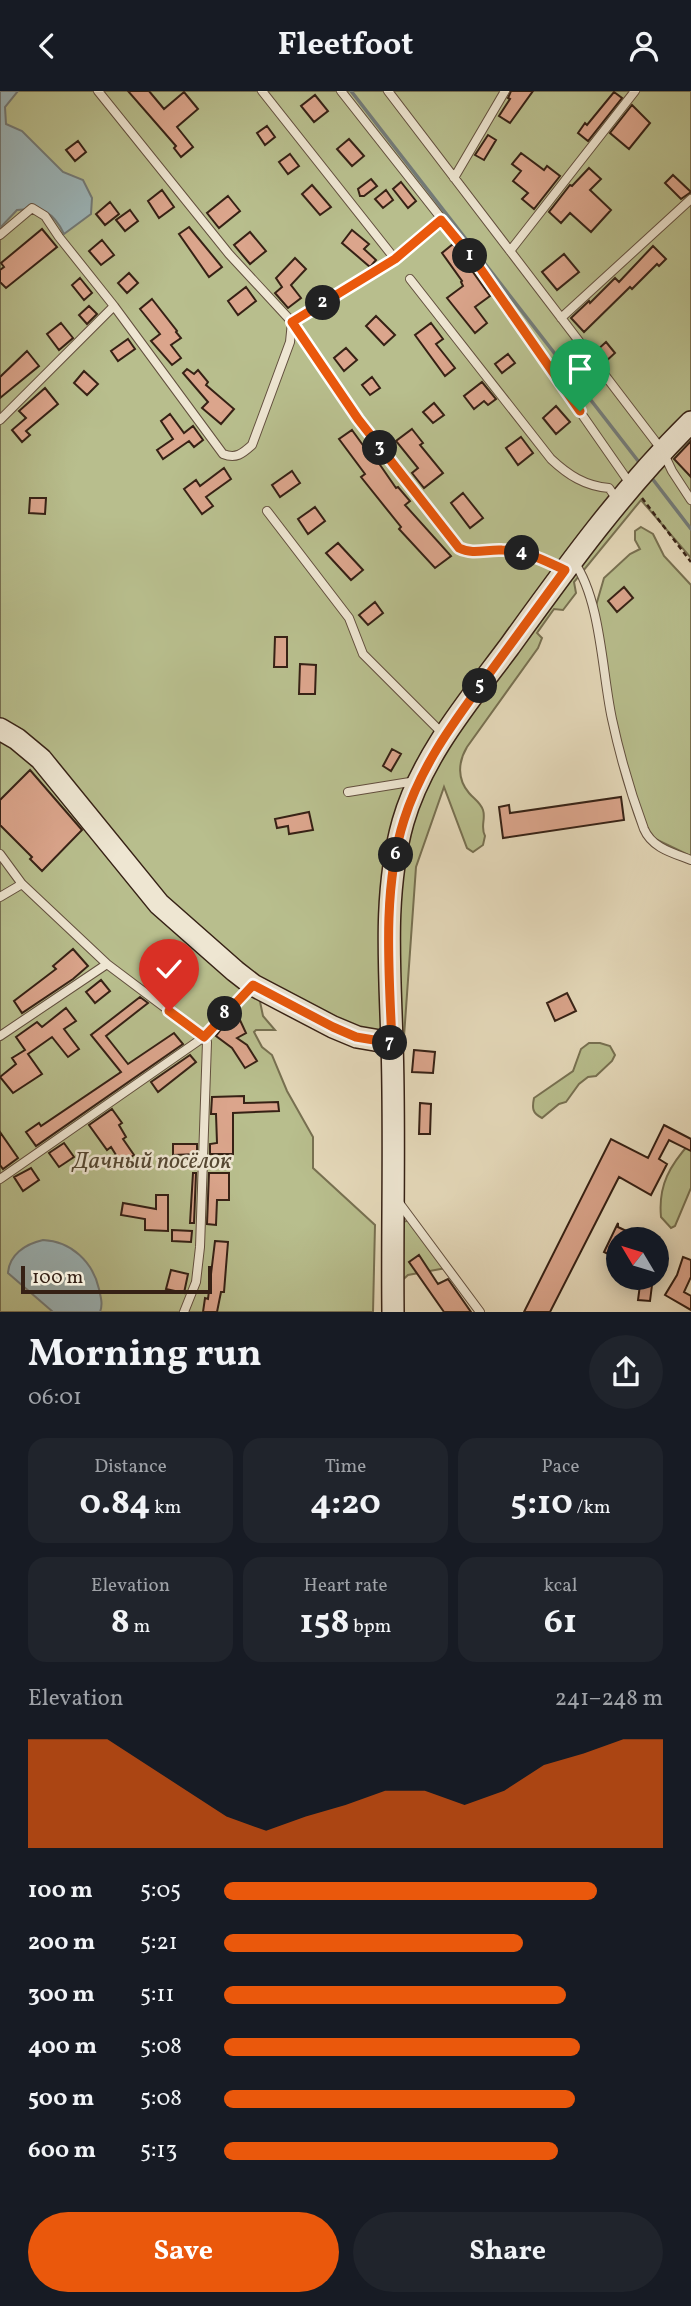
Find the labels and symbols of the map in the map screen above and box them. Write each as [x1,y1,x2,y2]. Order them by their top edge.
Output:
pin: 1 [452,239,488,273]
pin: 2 [306,285,340,321]
pin [550,339,610,411]
pin: 3 [362,431,398,465]
pin: 4 [504,535,540,571]
pin: 5 [462,669,498,703]
pin: 6 [378,837,414,873]
pin [139,939,199,1011]
pin: 8 [208,997,243,1031]
pin: 7 [372,1025,408,1061]
park label: Дачный посёлок [71,1145,232,1179]
north arrow [606,1227,668,1290]
scale bar [21,1263,212,1295]

